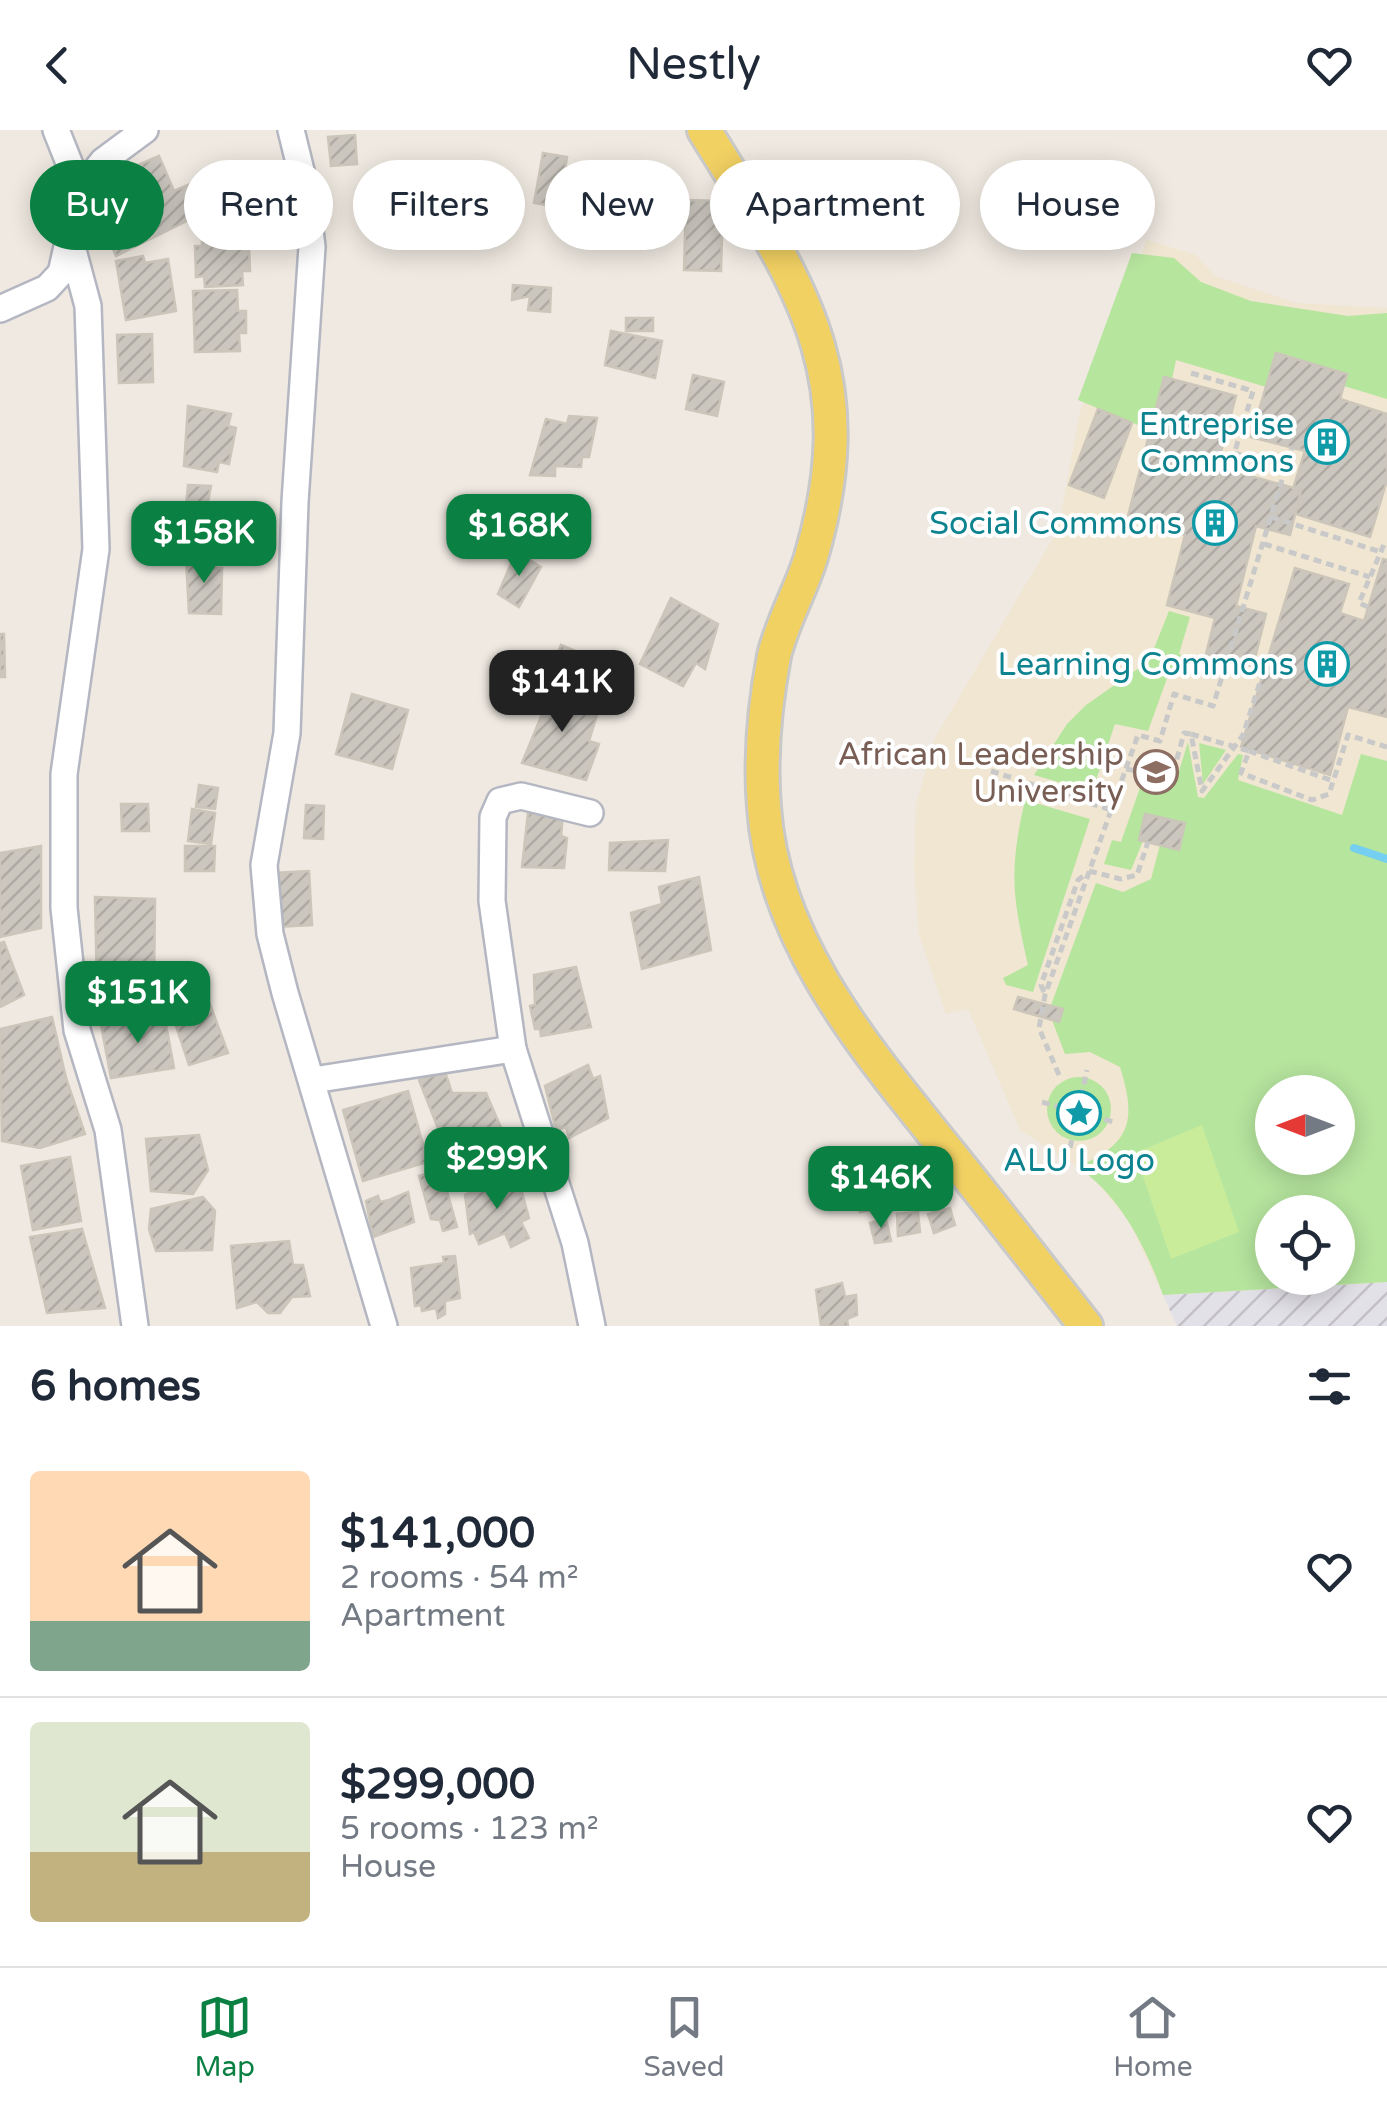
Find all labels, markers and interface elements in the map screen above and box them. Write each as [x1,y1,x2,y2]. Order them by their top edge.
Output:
icon: back [30,38,85,93]
text: Nestly [626,38,761,92]
icon: heart [1302,38,1357,93]
chip: Buy [30,160,164,250]
chip: Rent [184,160,333,250]
chip: Filters [353,160,525,250]
chip: New [545,160,690,250]
chip: Apartment [710,160,960,250]
chip: House [980,160,1155,250]
place label: Entreprise Commons [1139,406,1294,481]
building icon: Entreprise Commons [1304,419,1350,465]
pin: $168K [449,494,589,579]
building icon: Social Commons [1192,500,1238,546]
pin: $158K [134,501,274,586]
place label: Social Commons [929,505,1182,543]
text: $168K [468,507,570,545]
text: $158K [153,514,255,552]
building icon: Learning Commons [1304,641,1350,687]
place label: Learning Commons [998,646,1294,684]
pin: $141K [492,650,632,735]
text: $141K [511,663,613,701]
place label: African Leadership University [837,736,1124,811]
school or university icon: African Leadership University [1133,749,1179,795]
pin: $151K [68,961,208,1046]
text: $151K [87,974,189,1012]
north arrow [1255,1075,1355,1175]
map controls [1255,1075,1355,1295]
place icon: ALU Logo [1056,1090,1102,1136]
pin: $299K [427,1127,567,1212]
text: $299K [446,1140,548,1178]
place label: ALU Logo [1003,1142,1155,1180]
pin: $146K [811,1146,951,1231]
text: $146K [830,1159,932,1197]
button: locate [1255,1195,1355,1295]
icon: filters [1302,1359,1357,1414]
text: 6 homes [30,1361,201,1412]
text: $141,000 [340,1508,535,1559]
icon: home [110,1511,230,1631]
icon: heart [1302,1544,1357,1599]
text: 2 rooms · 54 m² [340,1559,579,1597]
text: Apartment [340,1597,505,1635]
text: $299,000 [340,1759,535,1810]
icon: home [110,1762,230,1882]
icon: heart [1302,1795,1357,1850]
text: 5 rooms · 123 m² [340,1810,599,1848]
text: House [340,1848,436,1886]
tab: Map [194,1990,255,2084]
tab: Saved [644,1990,725,2084]
tab: Home [1113,1990,1193,2084]

